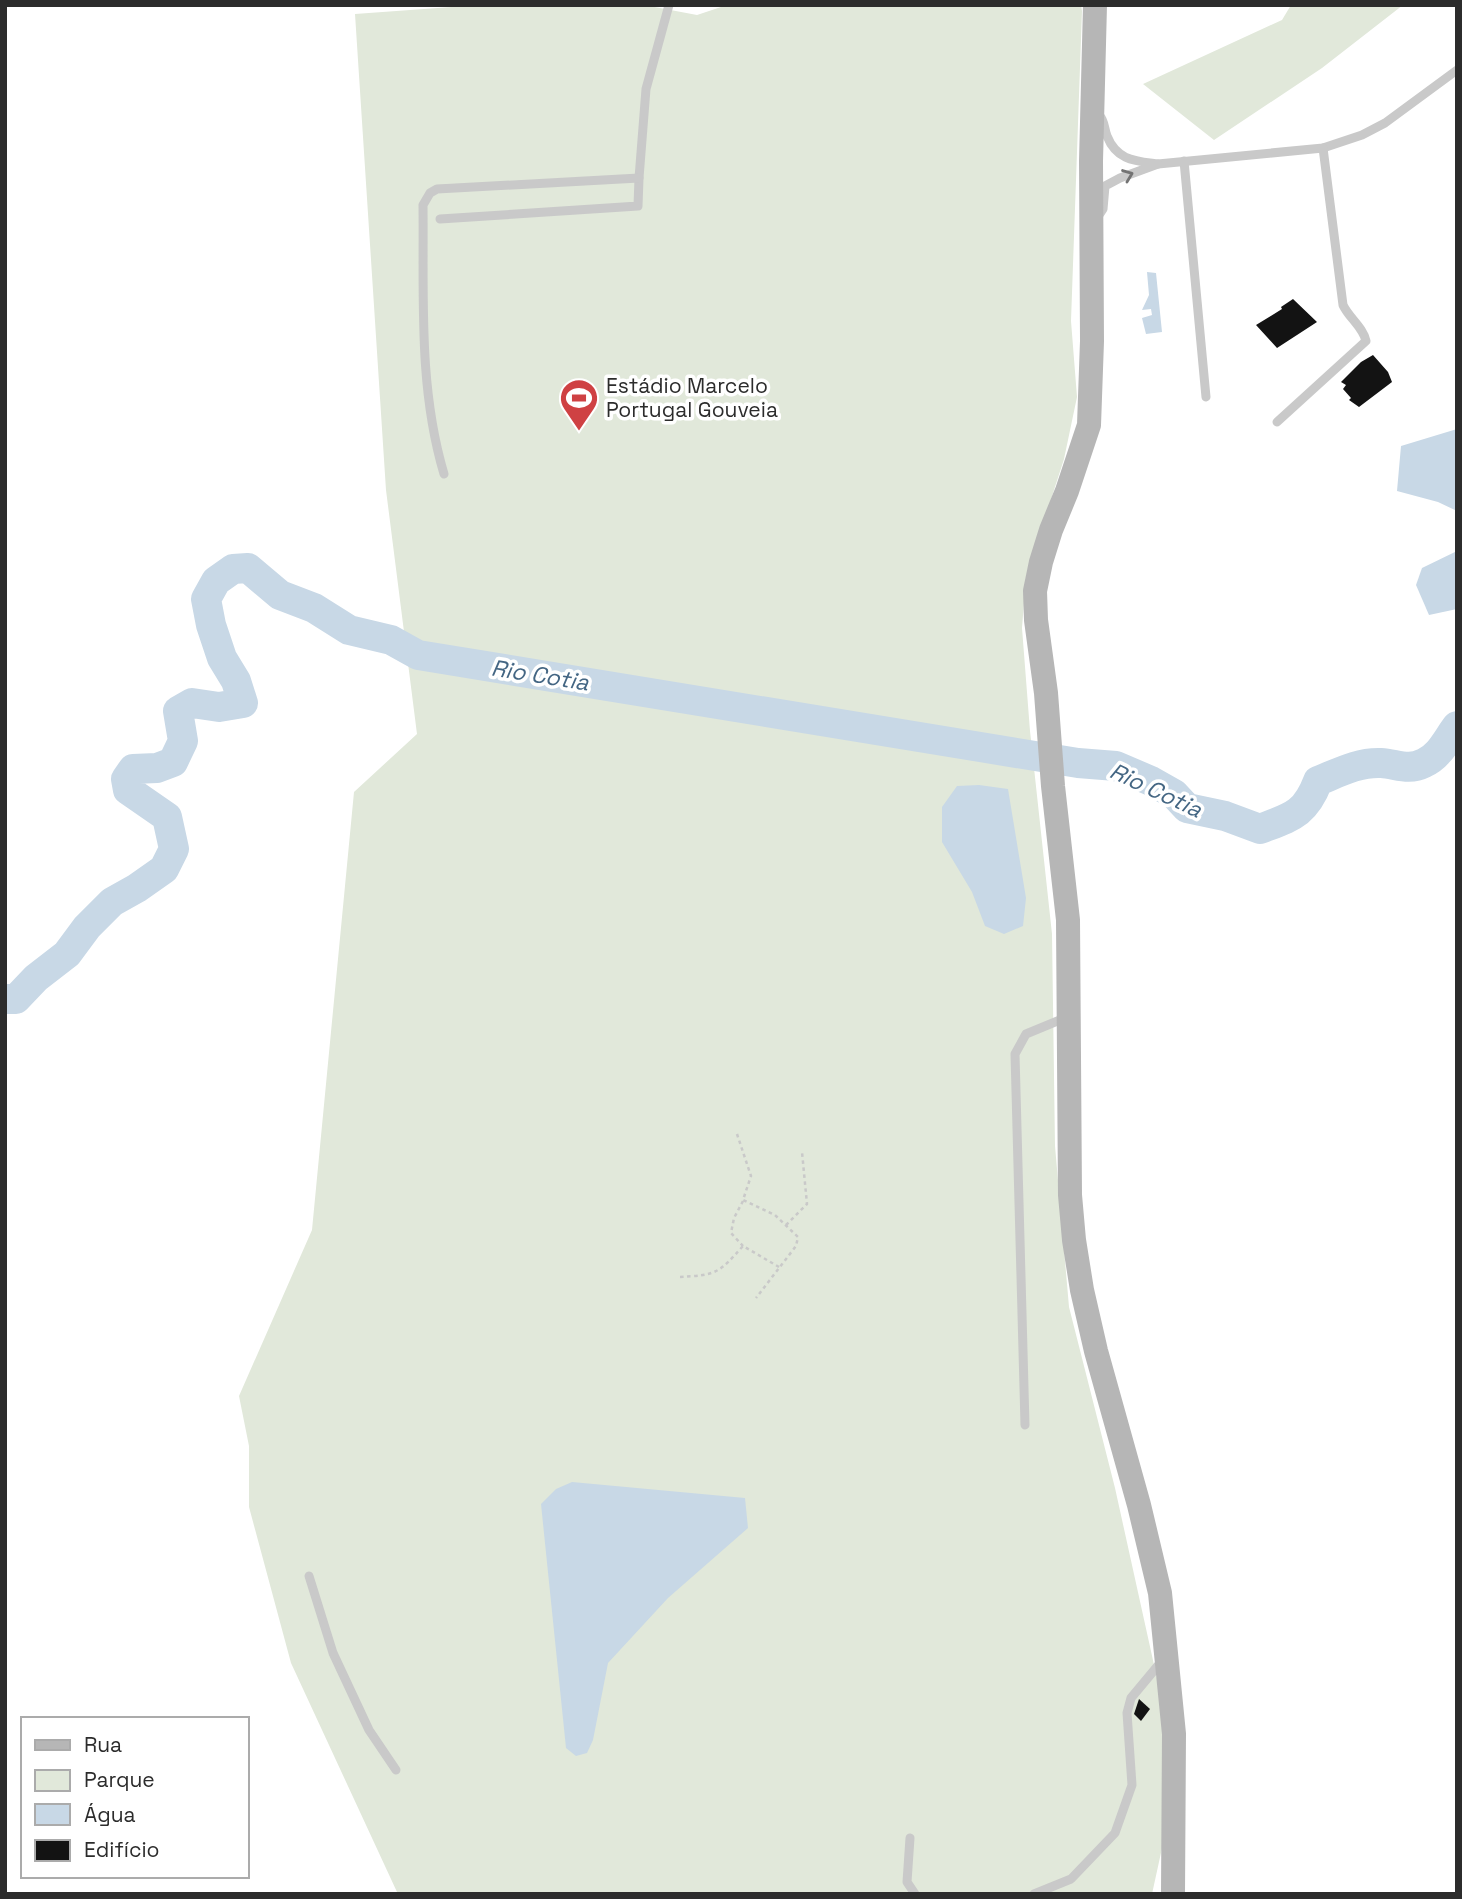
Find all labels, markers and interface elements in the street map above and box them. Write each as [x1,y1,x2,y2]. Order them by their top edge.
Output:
one-way arrow [1121,170,1133,184]
place label: Estádio Marcelo Portugal Gouveia [606,372,778,423]
sports icon: Estádio Marcelo Portugal Gouveia [558,377,600,432]
water label: Rio Cotia [489,652,592,698]
water label: Rio Cotia [1105,756,1208,825]
legend [21,1717,248,1878]
text: Rua [84,1731,122,1758]
text: Parque [84,1766,155,1793]
text: Água [84,1801,136,1828]
text: Edifício [84,1836,160,1863]

